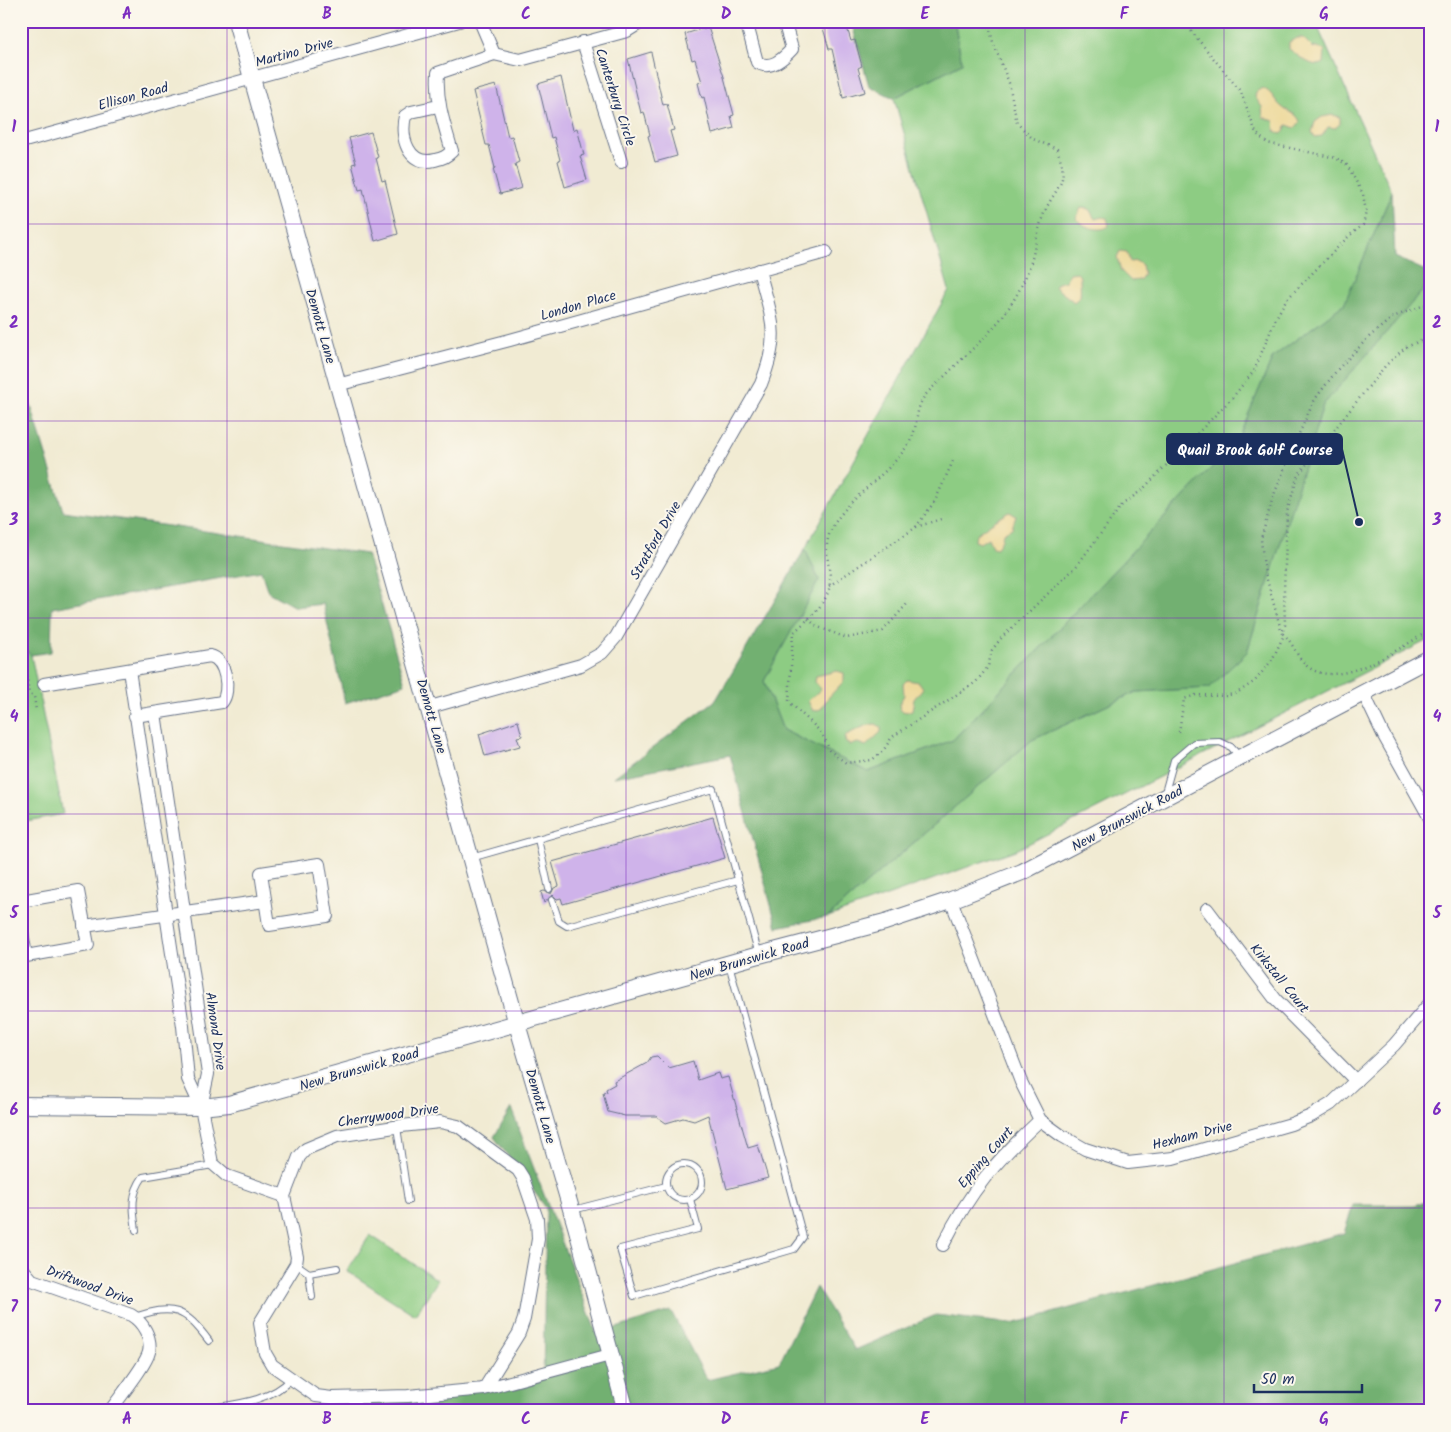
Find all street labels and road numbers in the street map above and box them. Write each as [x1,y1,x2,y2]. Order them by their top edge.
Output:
street label: Martino Drive [253,32,336,74]
street label: Canterbury Circle [589,45,641,150]
street label: Ellison Road [96,77,172,117]
street label: London Place [538,284,619,327]
street label: Demott Lane [299,286,341,367]
street label: Stratford Drive [624,497,688,584]
street label: Demott Lane [410,676,452,757]
street label: New Brunswick Road [1068,780,1188,858]
street label: New Brunswick Road [687,932,813,988]
street label: Kirkstall Court [1244,939,1315,1019]
street label: Almond Drive [199,991,231,1072]
street label: New Brunswick Road [297,1042,423,1098]
street label: Demott Lane [519,1066,561,1147]
street label: Cherrywood Drive [336,1098,441,1134]
street label: Hexham Drive [1150,1115,1235,1157]
street label: Epping Court [952,1121,1019,1194]
street label: Driftwood Drive [43,1260,137,1312]

